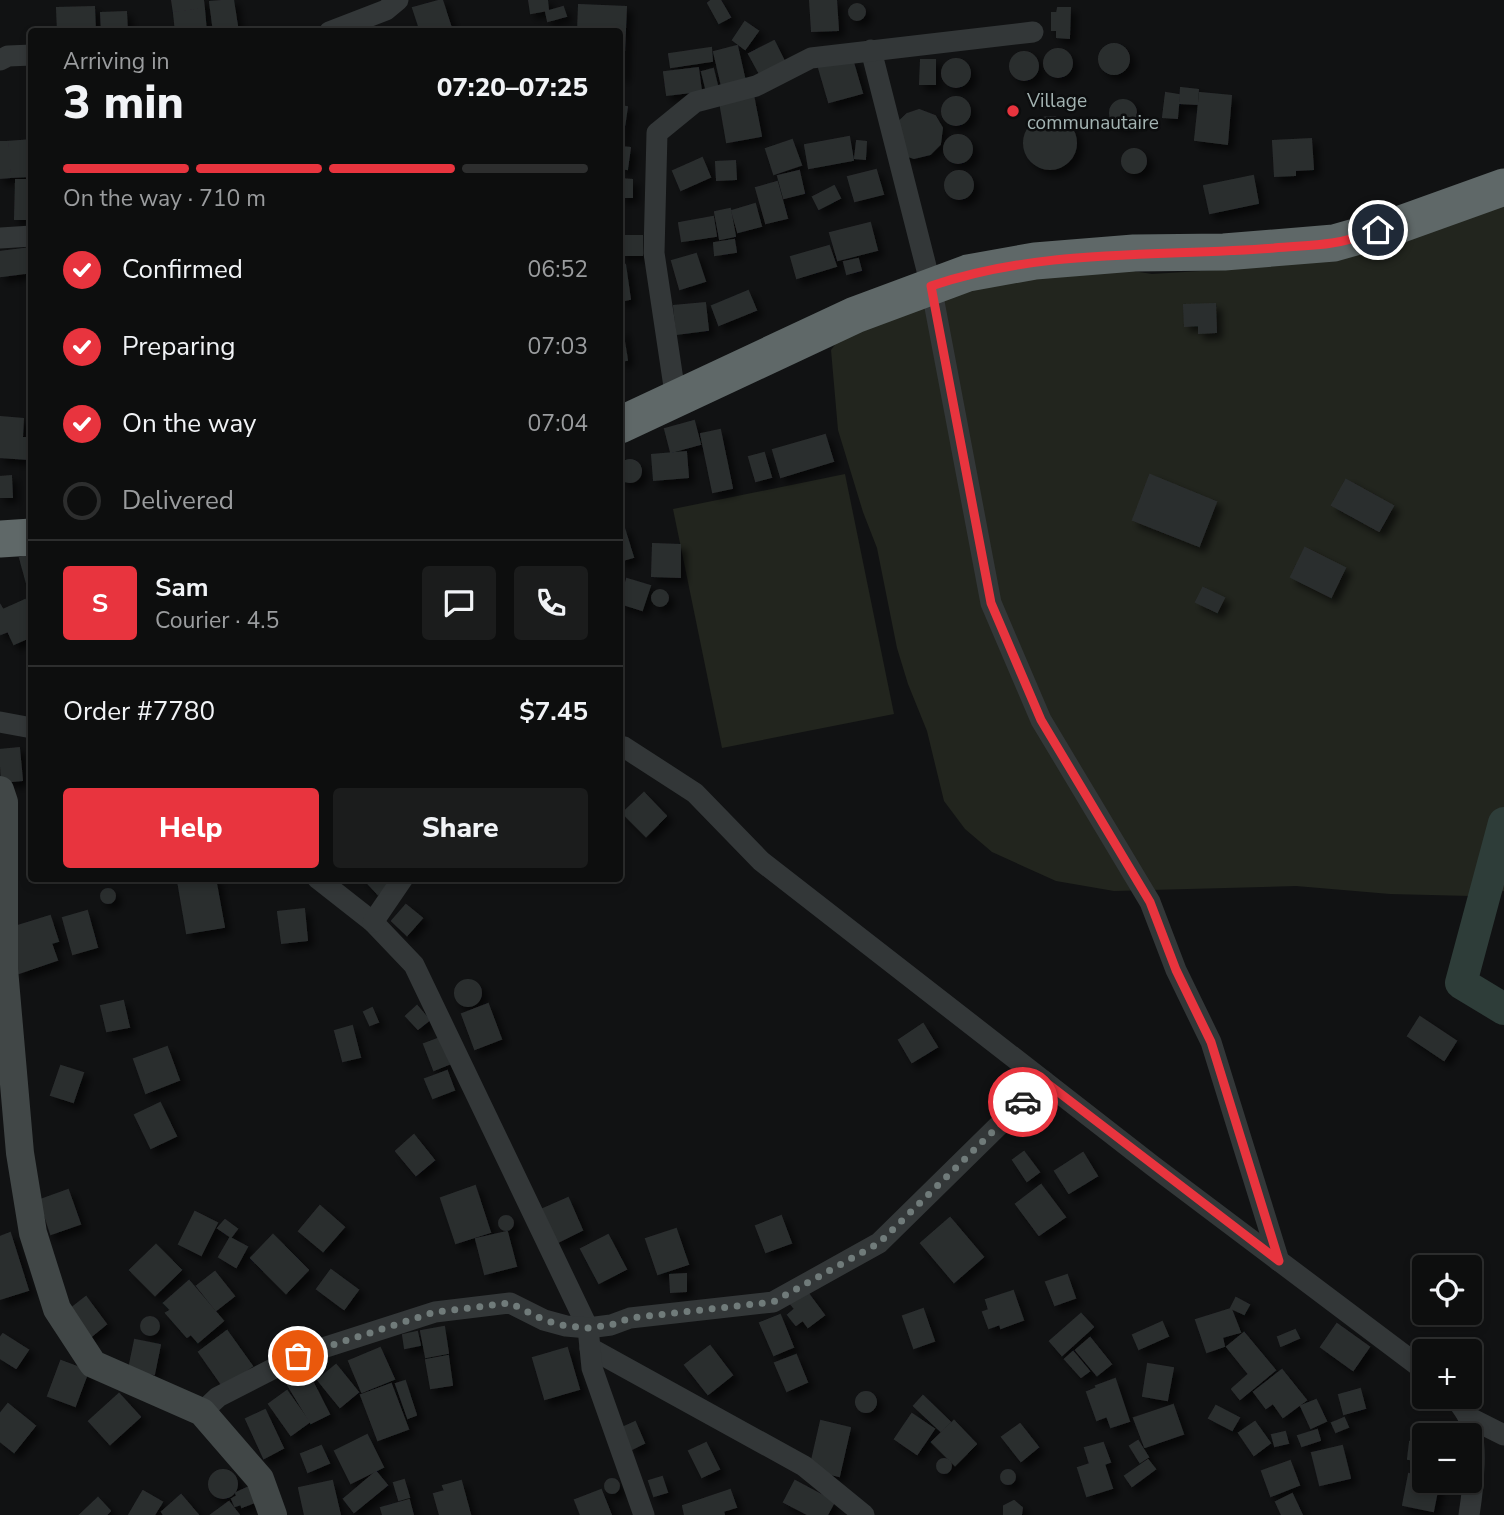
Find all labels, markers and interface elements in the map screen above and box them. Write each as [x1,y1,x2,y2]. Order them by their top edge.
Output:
text: Arriving in [63,46,170,77]
text: 07:20–07:25 [437,70,588,105]
text: 3 min [63,71,184,134]
place label: Village communautaire [1026,88,1159,136]
marker: Village communautaire [1005,103,1021,119]
text: On the way · 710 m [63,183,266,214]
pin [1348,200,1408,260]
icon: home [1359,211,1397,249]
icon: check [63,251,101,289]
text: Confirmed [122,252,243,287]
text: 06:52 [528,254,588,285]
icon: check [63,328,101,366]
text: Preparing [122,329,235,364]
text: 07:03 [528,331,588,362]
icon: check [63,405,101,443]
text: On the way [122,406,256,441]
text: 07:04 [528,408,588,439]
text: Delivered [122,483,234,518]
button: chat [422,566,496,640]
button: phone [514,566,588,640]
text: Sam [155,570,208,605]
text: S [92,586,108,621]
text: Courier · 4.5 [155,605,279,636]
text: Order #7780 [63,694,215,729]
text: $7.45 [519,694,588,729]
button: Help [63,788,319,868]
button: Share [333,788,588,868]
courier [988,1067,1058,1137]
icon: car [1004,1083,1042,1121]
map controls [1412,1255,1482,1493]
button: locate [1412,1255,1482,1325]
pin [268,1326,328,1386]
icon: bag [279,1337,317,1375]
button: + [1412,1339,1482,1409]
button: − [1412,1423,1482,1493]

